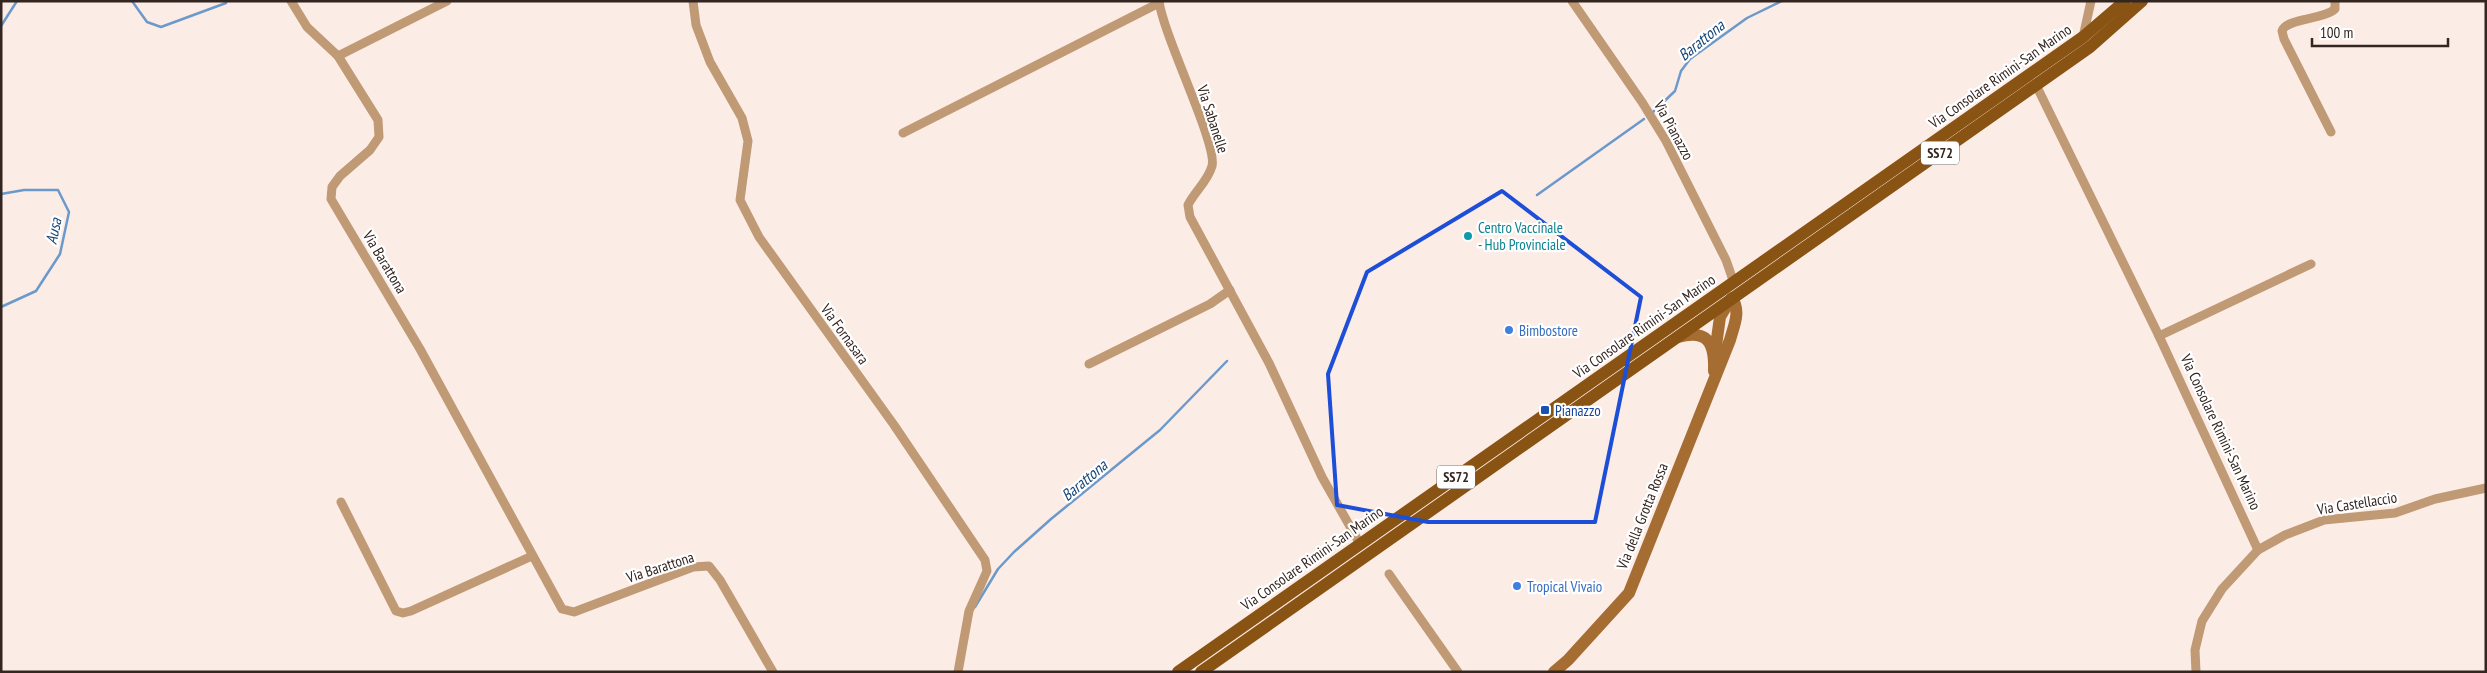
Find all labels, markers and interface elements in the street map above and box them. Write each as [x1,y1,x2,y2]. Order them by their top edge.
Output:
water label: Barattona [1674,14,1729,65]
scale bar [2312,15,2448,47]
street label: Via Consolare Rimini-San Marino [1924,20,2075,133]
text: 100 m [2320,23,2353,42]
street label: Via Sabanelle [1193,82,1233,155]
street label: Via Pianazzo [1649,96,1698,163]
road number: SS72 [1921,142,1959,164]
water label: Ausa [40,214,66,246]
place label: Centro Vaccinale - Hub Provinciale [1478,218,1566,254]
street label: Via Barattona [358,226,411,297]
marker: Centro Vaccinale - Hub Provinciale [1462,230,1474,242]
street label: Via Consolare Rimini-San Marino [1568,270,1719,383]
street label: Via Fornasara [816,299,873,368]
place label: Bimbostore [1519,321,1578,340]
marker: Bimbostore [1503,324,1515,336]
street label: Via Consolare Rimini-San Marino [2176,350,2265,513]
place label: Pianazzo [1555,401,1601,420]
marker: Pianazzo [1539,404,1551,416]
water label: Barattona [1057,454,1112,505]
street label: Via della Grotta Rossa [1612,460,1672,573]
road number: SS72 [1437,466,1475,488]
street label: Via Castellaccio [2315,487,2398,519]
street label: Via Consolare Rimini-San Marino [1236,502,1387,615]
street label: Via Barattona [623,547,696,587]
place label: Tropical Vivaio [1527,577,1602,596]
marker: Tropical Vivaio [1511,580,1523,592]

